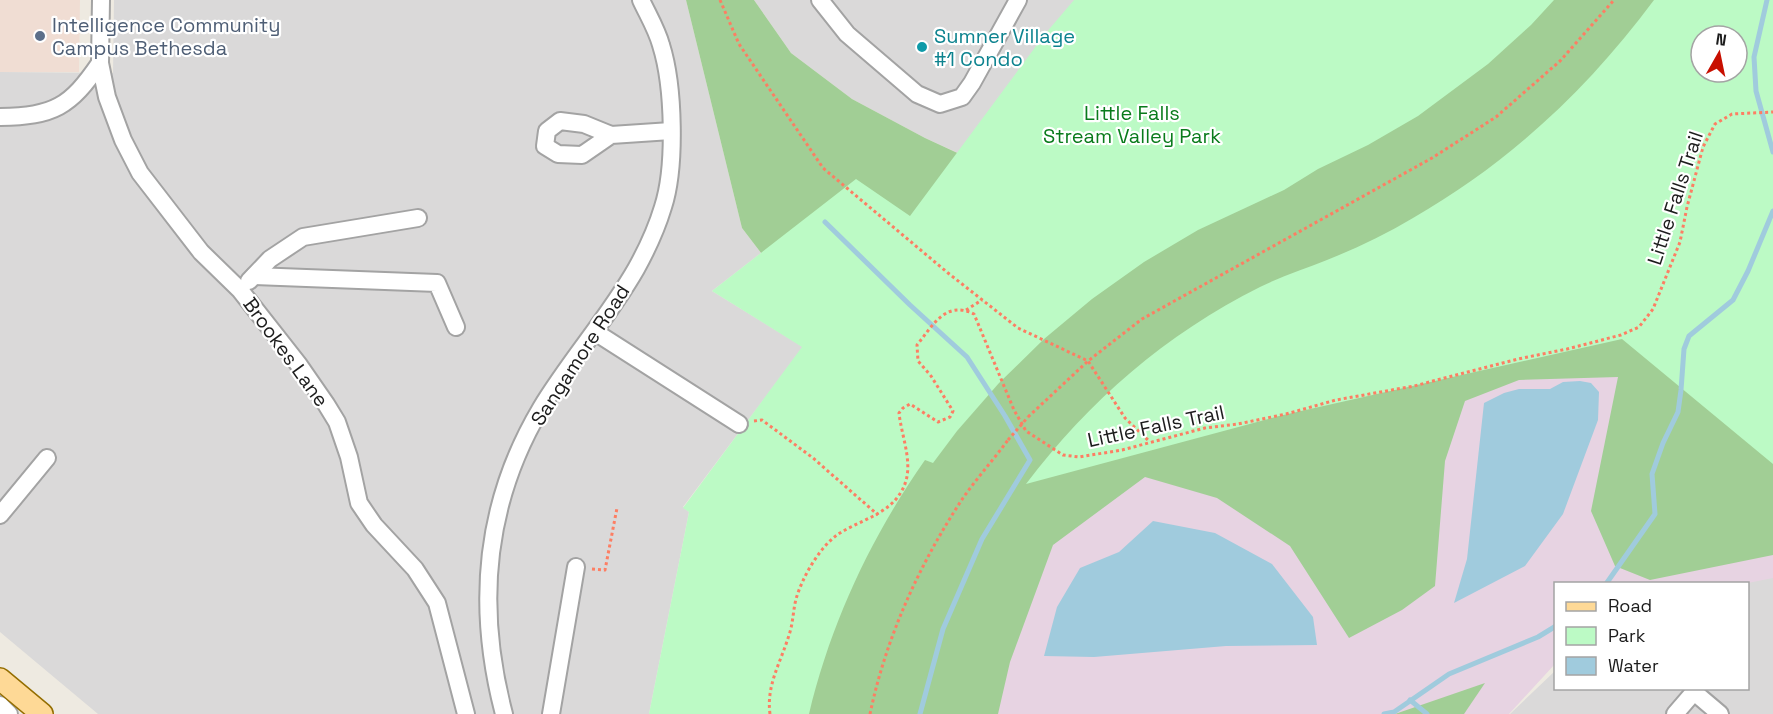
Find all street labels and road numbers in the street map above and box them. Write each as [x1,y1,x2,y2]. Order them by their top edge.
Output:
street label: Little Falls Trail [1641,128,1709,268]
street label: Sangamore Road [525,279,635,431]
street label: Brookes Lane [237,292,335,412]
street label: Little Falls Trail [1085,399,1227,453]

